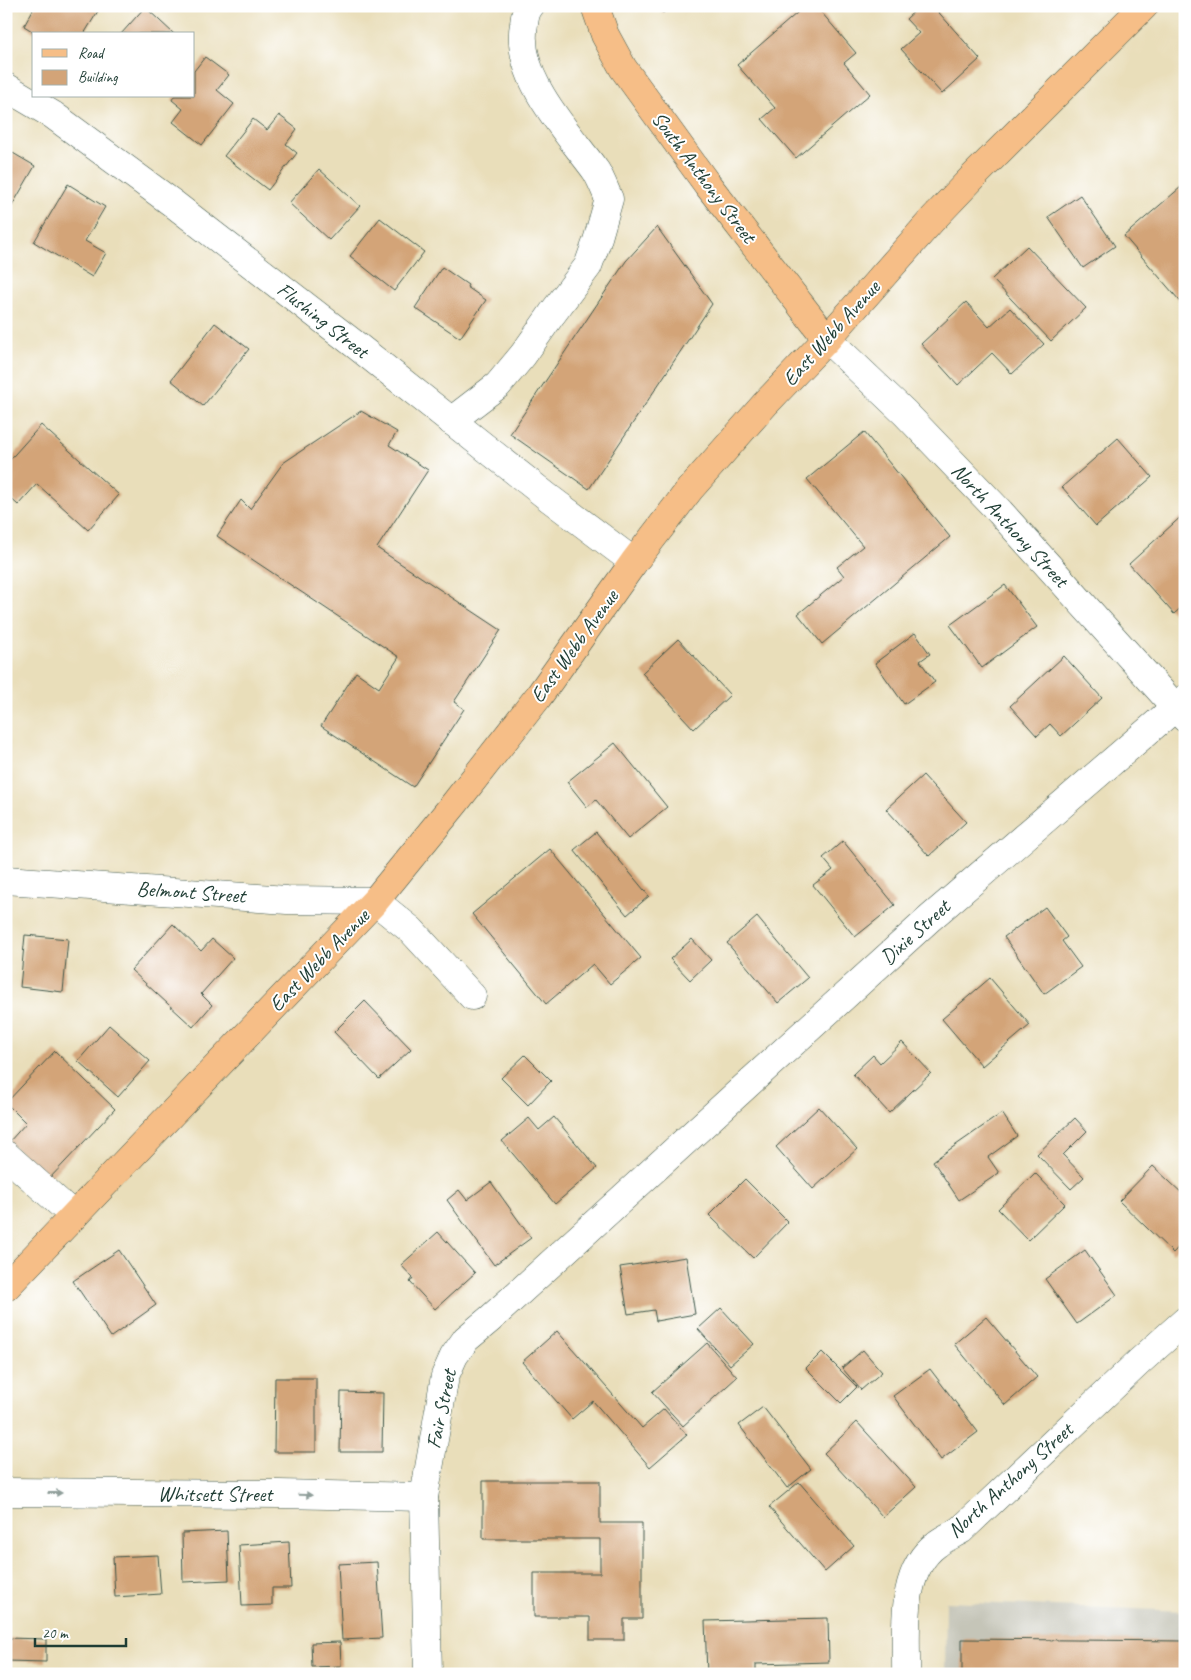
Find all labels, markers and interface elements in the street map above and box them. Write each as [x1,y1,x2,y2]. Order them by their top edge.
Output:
legend [32,32,195,98]
text: Road [78,44,105,63]
text: Building [78,68,118,87]
street label: South Anthony Street [646,106,763,249]
street label: East Webb Avenue [777,274,886,391]
street label: Flushing Street [272,276,376,365]
street label: North Anthony Street [946,458,1075,594]
street label: East Webb Avenue [524,584,624,707]
street label: Belmont Street [136,875,248,909]
street label: Dixie Street [875,893,957,970]
street label: East Webb Avenue [263,902,375,1017]
street label: Fair Street [420,1365,462,1451]
street label: North Anthony Street [942,1416,1080,1543]
street label: Whitsett Street [158,1481,274,1507]
one-way arrow [47,1489,63,1497]
one-way arrow [297,1491,313,1499]
scale bar [35,1615,126,1647]
text: 20 m [42,1624,69,1643]

